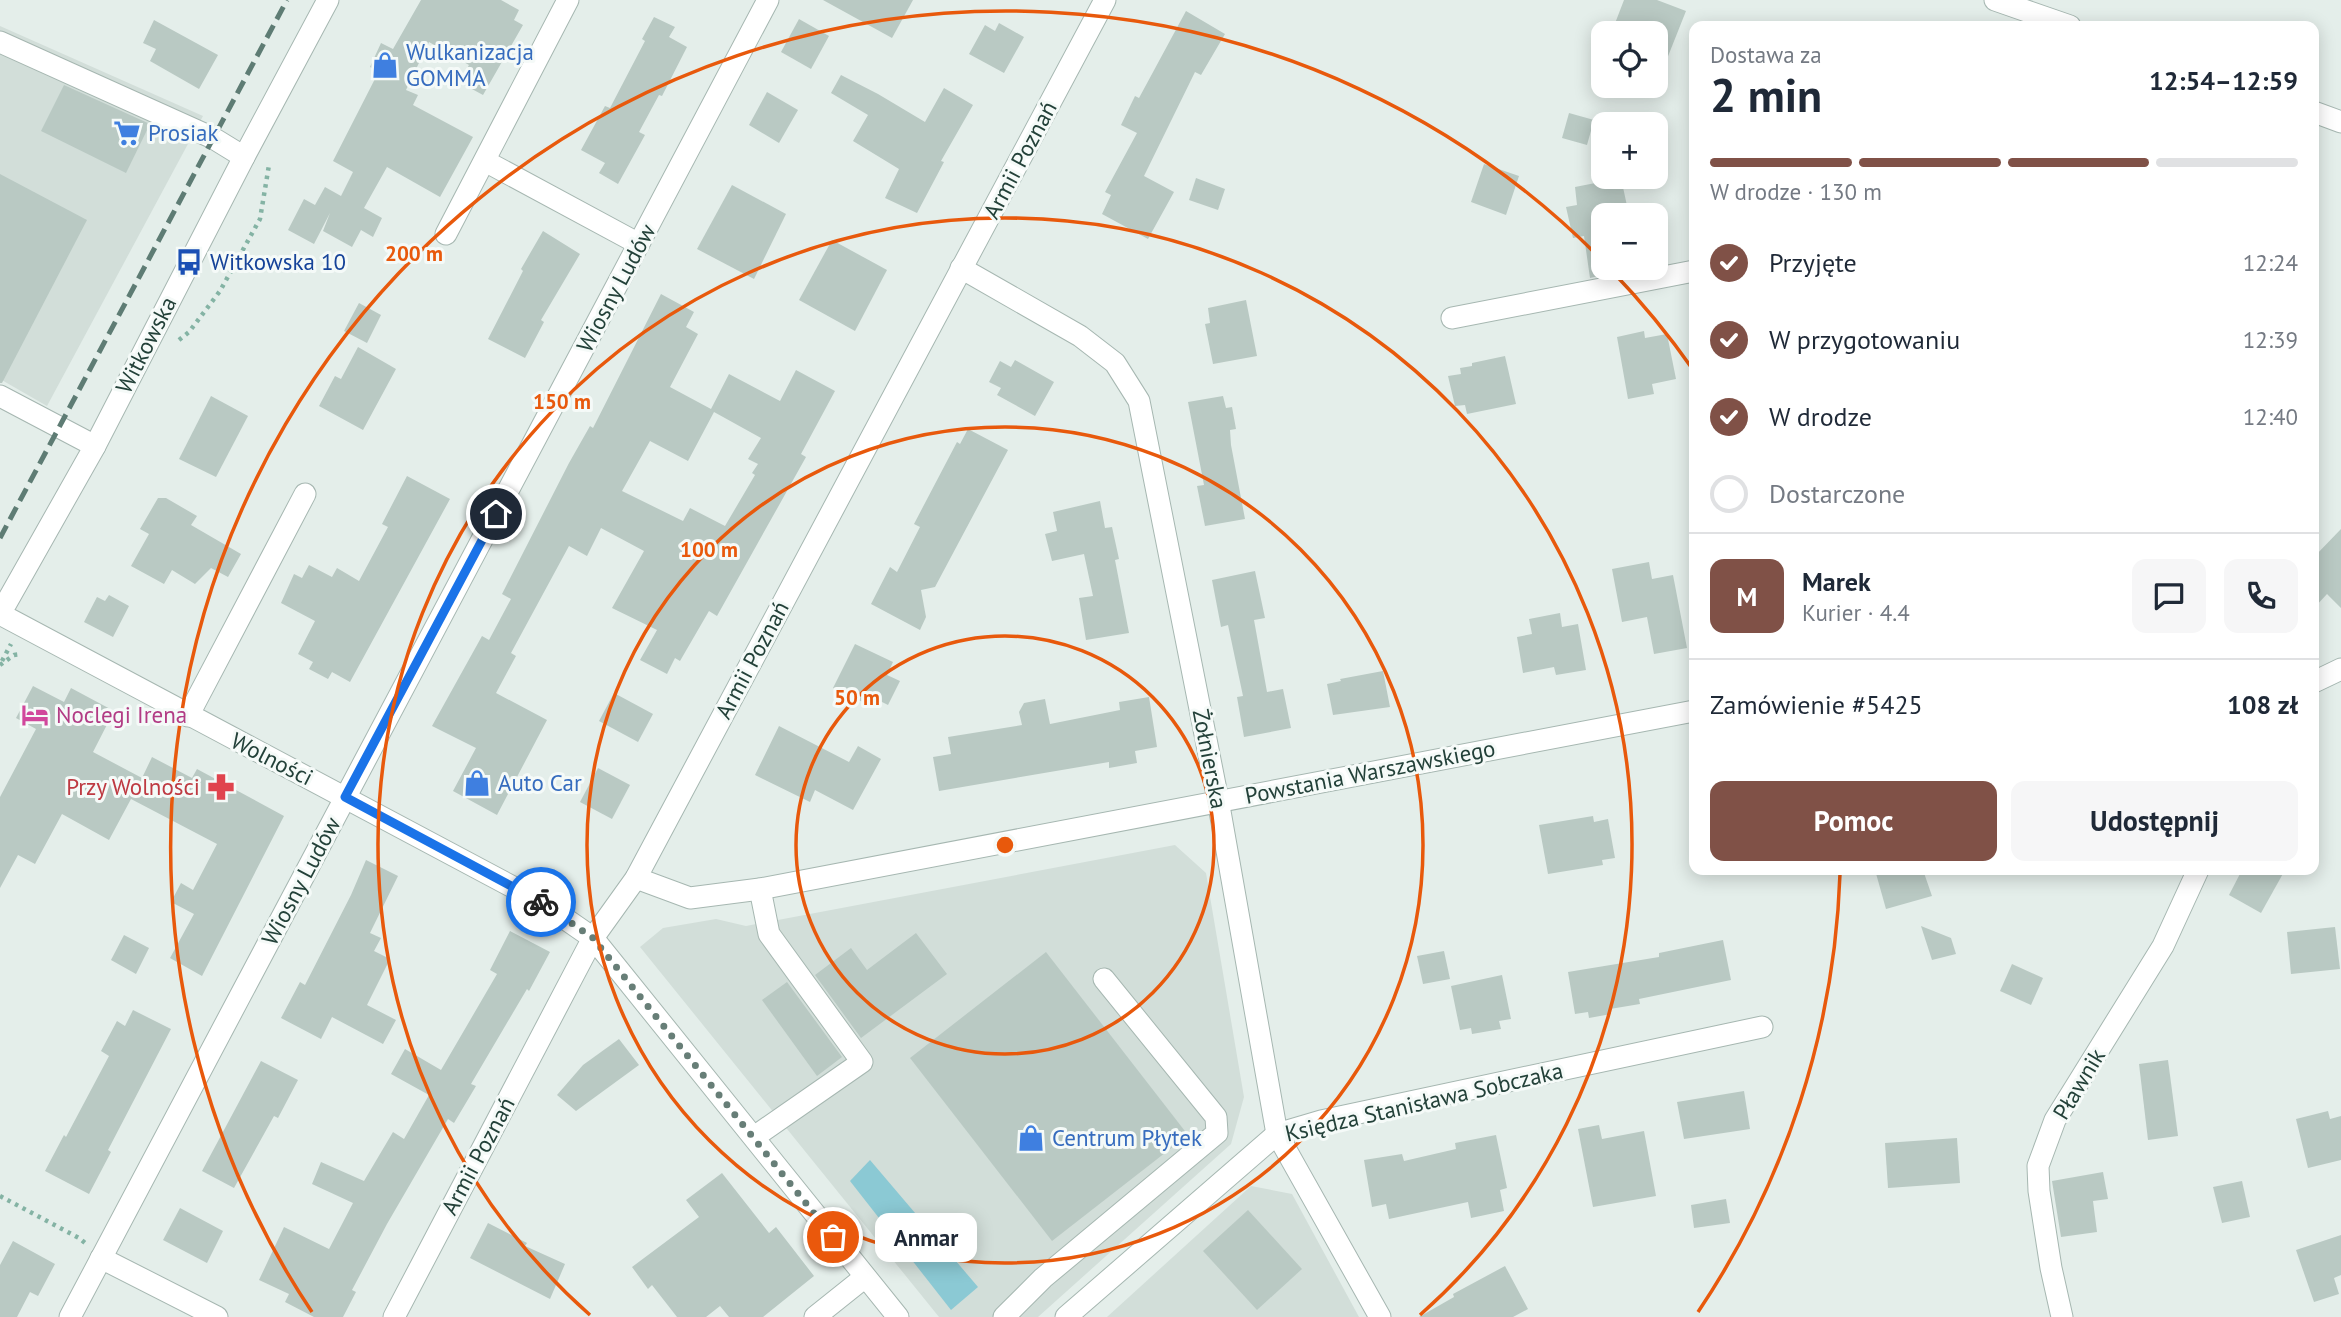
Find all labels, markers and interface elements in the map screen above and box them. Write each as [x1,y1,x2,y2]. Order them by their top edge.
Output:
map controls [1591,21,1668,280]
button: locate [1591,21,1668,98]
place label: Wulkanizacja GOMMA [406,37,534,92]
text: Dostawa za [1710,40,1822,69]
shop icon: Wulkanizacja GOMMA [370,50,400,80]
text: 12:54–12:59 [2149,64,2298,97]
text: 2 min [1710,65,1822,125]
street label: Armii Poznań [976,96,1063,224]
button: + [1591,112,1668,189]
supermarket icon: Prosiak [112,118,142,148]
place label: Prosiak [148,118,218,147]
text: W drodze · 130 m [1710,177,1882,206]
button: − [1591,203,1668,280]
street label: Wiosny Ludów [570,219,662,357]
text: 200 m [385,240,443,267]
icon: check [1710,244,1748,282]
text: Przyjęte [1769,246,1857,279]
bus stop icon: Witkowska 10 [174,247,204,277]
place label: Witkowska 10 [210,247,346,276]
text: 12:24 [2243,248,2298,277]
street label: Witkowska [109,291,182,398]
icon: check [1710,321,1748,359]
text: W przygotowaniu [1769,323,1960,356]
text: 12:39 [2243,325,2298,354]
text: 150 m [533,388,591,415]
icon: check [1710,398,1748,436]
text: W drodze [1769,400,1872,433]
text: 12:40 [2243,402,2298,431]
text: Dostarczone [1769,477,1905,510]
pin [466,484,526,544]
icon: home [477,495,515,533]
text: 100 m [680,536,738,563]
button: chat [2132,559,2206,633]
button: phone [2224,559,2298,633]
text: Marek [1802,565,1871,598]
text: M [1737,580,1757,613]
street label: Armii Poznań [708,596,795,724]
text: Kurier · 4.4 [1802,598,1910,627]
text: 50 m [834,684,880,711]
text: Zamówienie #5425 [1710,688,1923,721]
text: 108 zł [2227,688,2298,721]
hotel icon: Noclegi Irena [20,700,50,730]
place label: Noclegi Irena [56,700,187,729]
street label: Żołnierska [1187,707,1234,811]
street label: Wolności [226,726,318,792]
street label: Powstania Warszawskiego [1242,733,1498,810]
shop icon: Auto Car [462,768,492,798]
place label: Auto Car [498,768,582,797]
place label: Przy Wolności [66,772,200,801]
pharmacy icon: Przy Wolności [206,772,236,802]
button: Pomoc [1710,781,1997,861]
button: Udostępnij [2011,781,2298,861]
street label: Wiosny Ludów [255,812,347,950]
centre of rings [993,833,1017,857]
courier [506,867,576,937]
icon: bike [522,883,560,921]
street label: Pławnik [2046,1043,2111,1124]
street label: Księdza Stanisława Sobczaka [1282,1055,1566,1148]
street label: Armii Poznań [434,1092,521,1220]
shop icon: Centrum Płytek [1016,1123,1046,1153]
place label: Centrum Płytek [1052,1123,1202,1152]
pin [803,1207,863,1267]
callout: Anmar [875,1212,976,1262]
icon: bag [814,1218,852,1256]
text: Anmar [894,1223,958,1252]

